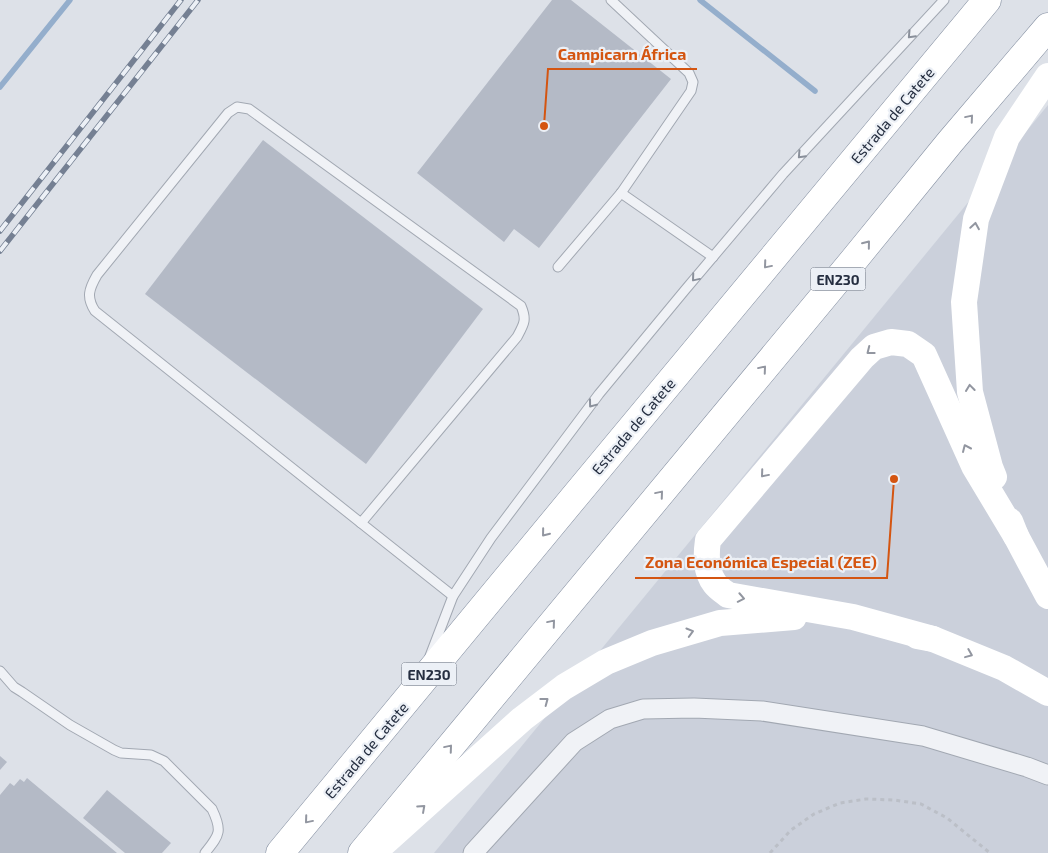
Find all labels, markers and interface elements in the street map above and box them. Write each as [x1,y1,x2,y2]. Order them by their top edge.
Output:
one-way arrow [908,30,917,39]
callout: Campicarn África [548,38,697,69]
text: Campicarn África [558,44,686,63]
street label: Estrada de Catete [846,63,938,167]
one-way arrow [964,115,973,124]
one-way arrow [798,149,807,158]
one-way arrow [969,222,980,230]
one-way arrow [861,240,870,249]
one-way arrow [763,260,772,269]
road number: EN230 [810,268,866,290]
one-way arrow [692,272,701,281]
one-way arrow [866,346,875,355]
one-way arrow [758,366,766,375]
street label: Estrada de Catete [587,374,679,478]
one-way arrow [965,383,976,391]
one-way arrow [589,398,598,408]
one-way arrow [961,444,972,453]
one-way arrow [761,468,769,477]
one-way arrow [654,491,662,500]
one-way arrow [542,527,550,536]
callout: Zona Económica Especial (ZEE) [635,547,887,578]
text: Zona Económica Especial (ZEE) [645,552,877,571]
one-way arrow [737,592,746,602]
one-way arrow [547,619,556,628]
one-way arrow [686,627,695,638]
one-way arrow [964,647,973,658]
road number: EN230 [402,662,456,686]
street label: Estrada de Catete [320,698,412,802]
one-way arrow [539,699,548,707]
one-way arrow [443,745,451,754]
one-way arrow [417,805,426,814]
one-way arrow [305,814,313,823]

